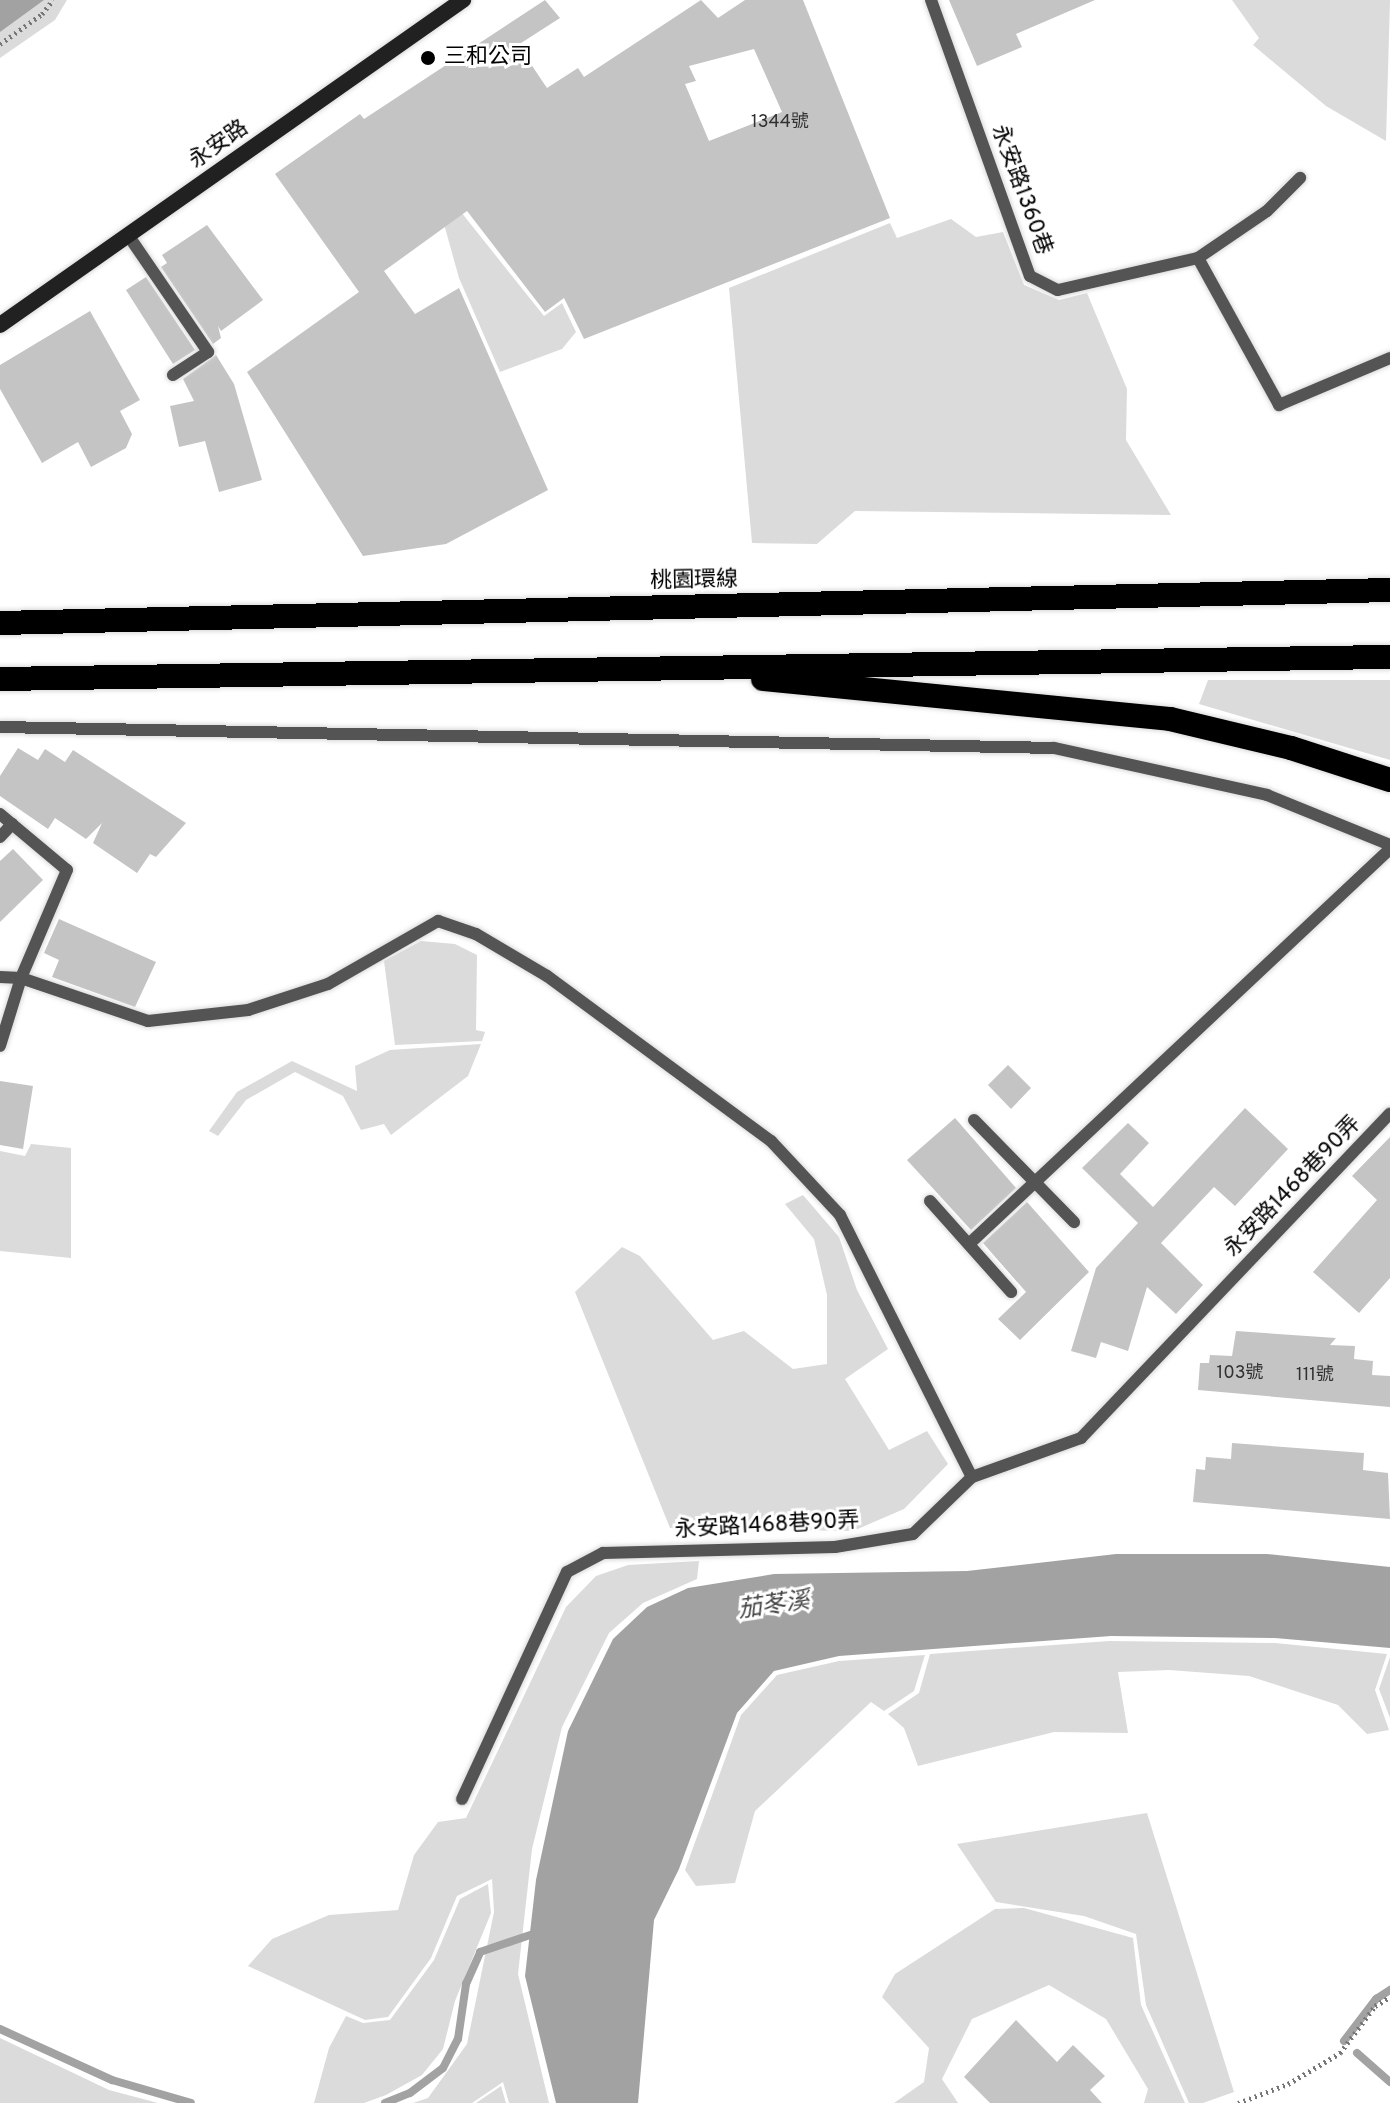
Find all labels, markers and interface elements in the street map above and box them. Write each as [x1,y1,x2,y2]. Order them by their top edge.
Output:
place label: 三和公司 [444,45,532,71]
marker: 三和公司 [419,49,437,67]
house number: 1344號 [751,112,809,134]
street label: 永安路 [184,115,254,175]
street label: 永安路1360巷 [985,121,1057,259]
street label: 桃園環線 [650,567,738,595]
street label: 永安路1468巷90弄 [1219,1111,1367,1263]
house number: 103號 [1216,1363,1264,1385]
house number: 111號 [1296,1365,1334,1387]
street label: 永安路1468巷90弄 [674,1508,860,1544]
water label: 茄苳溪 [736,1588,812,1626]

